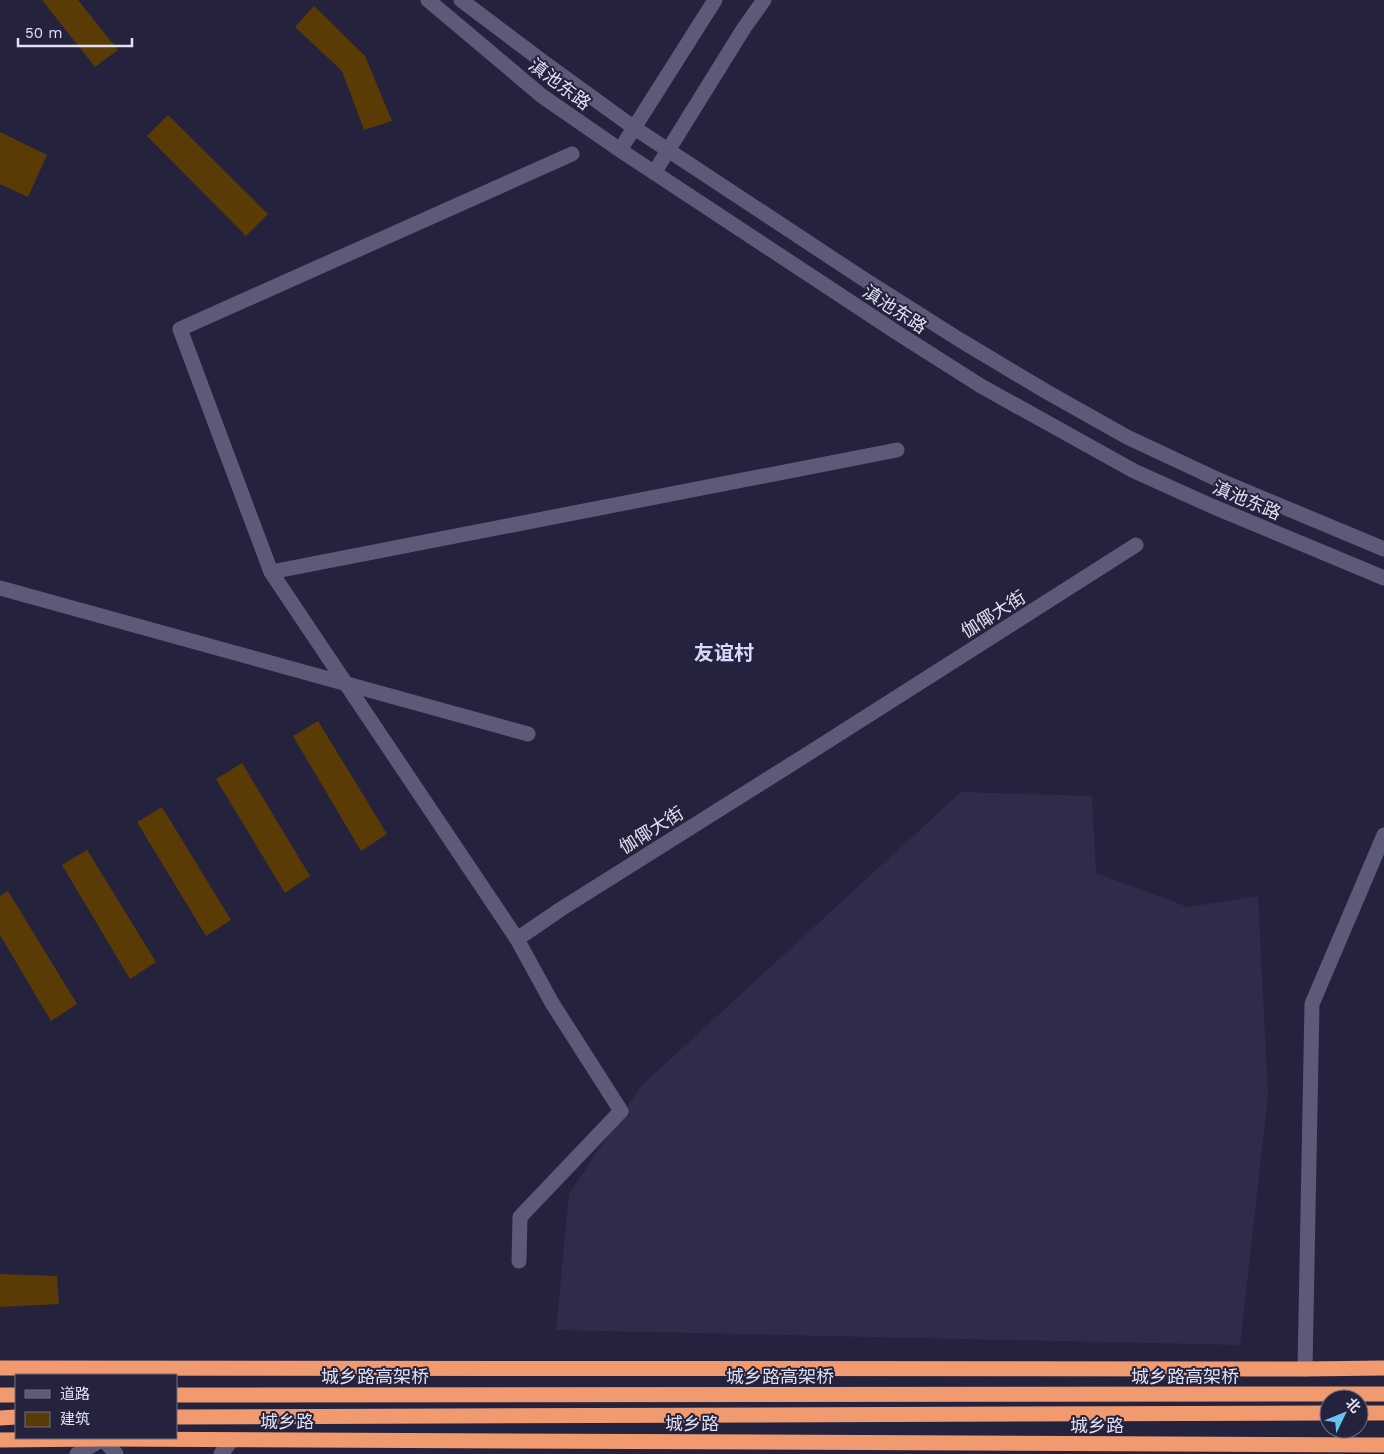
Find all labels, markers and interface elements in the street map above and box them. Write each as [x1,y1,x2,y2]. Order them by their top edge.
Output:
scale bar [18,15,131,47]
text: 50 m [25,24,62,42]
street label: 滇池东路 [525,54,595,114]
street label: 滇池东路 [859,281,931,337]
street label: 滇池东路 [1210,476,1284,524]
street label: 伽倻大街 [957,586,1029,642]
district label: 友谊村 [694,641,754,665]
street label: 伽倻大街 [615,802,687,858]
street label: 城乡路高架桥 [321,1366,429,1387]
street label: 城乡路高架桥 [726,1366,834,1387]
street label: 城乡路高架桥 [1131,1366,1239,1387]
legend [15,1374,178,1439]
text: 道路 [60,1385,90,1403]
north arrow [1319,1389,1369,1439]
text: 北 [1343,1395,1364,1416]
text: 建筑 [60,1410,90,1428]
street label: 城乡路 [260,1411,314,1432]
street label: 城乡路 [665,1413,719,1434]
street label: 城乡路 [1070,1415,1124,1436]

